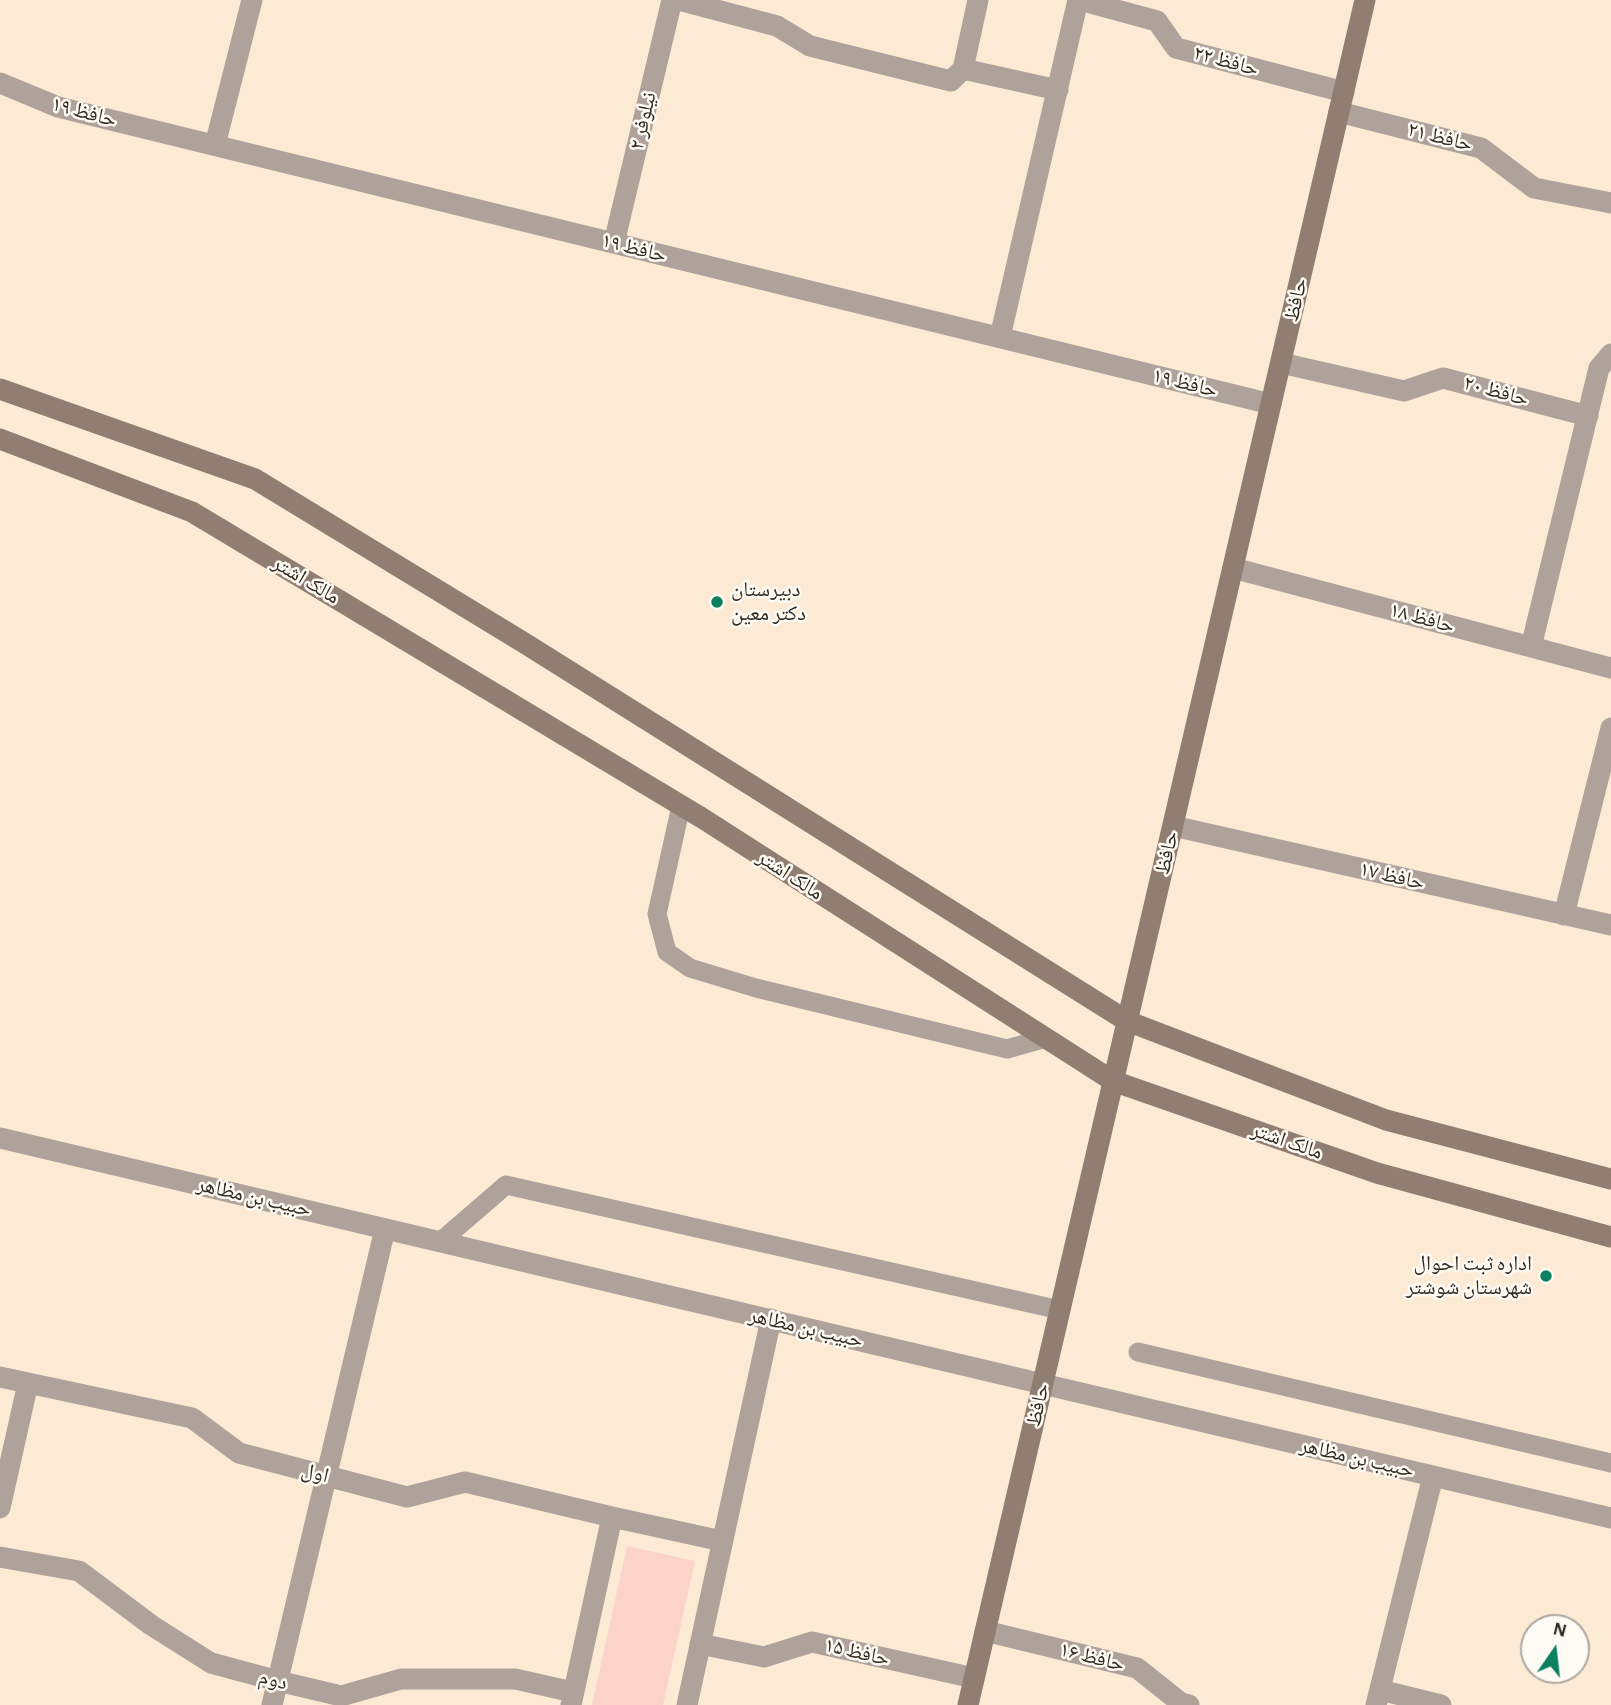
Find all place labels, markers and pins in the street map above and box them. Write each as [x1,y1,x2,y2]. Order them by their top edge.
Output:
place label: دبیرستان دکتر معین [731,577,806,627]
marker: دبیرستان دکتر معین [709,594,725,610]
place label: اداره ثبت احوال شهرستان شوشتر [1406,1251,1532,1301]
marker: اداره ثبت احوال شهرستان شوشتر [1538,1268,1554,1284]

